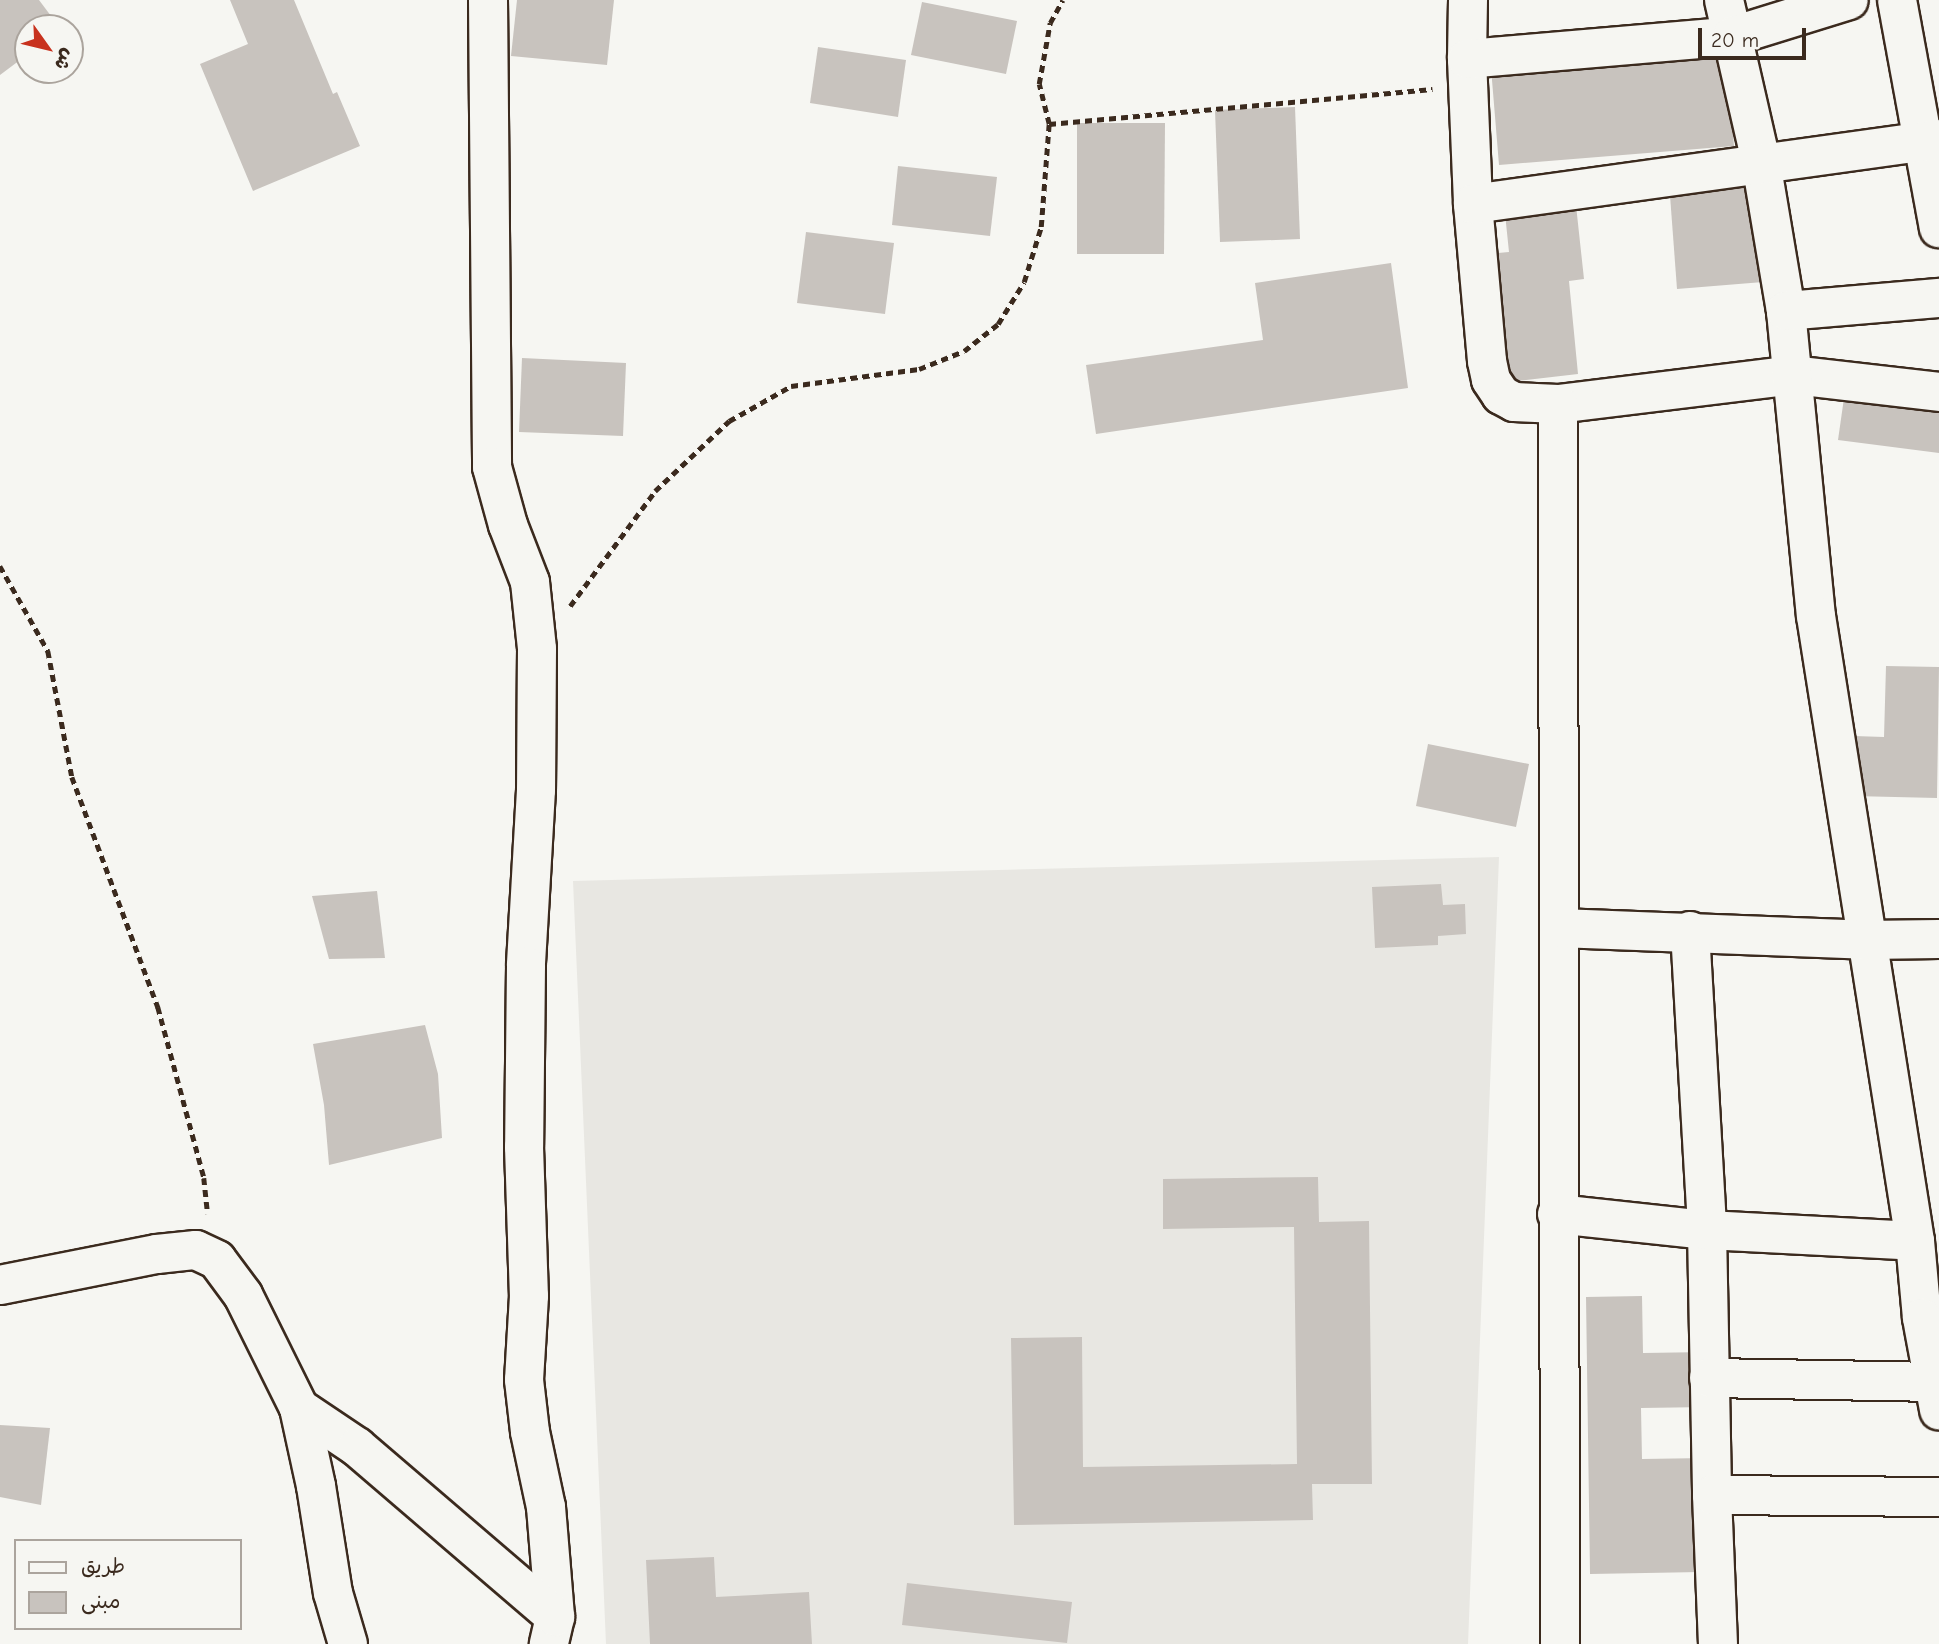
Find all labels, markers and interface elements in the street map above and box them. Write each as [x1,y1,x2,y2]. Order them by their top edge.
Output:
north arrow [14,14,84,84]
scale bar [1701,14,1810,58]
text: 20 m [1711,28,1759,52]
text: ش [50,45,80,74]
legend [14,1539,242,1630]
text: طريق [81,1554,125,1578]
text: مبنى [81,1589,120,1613]

